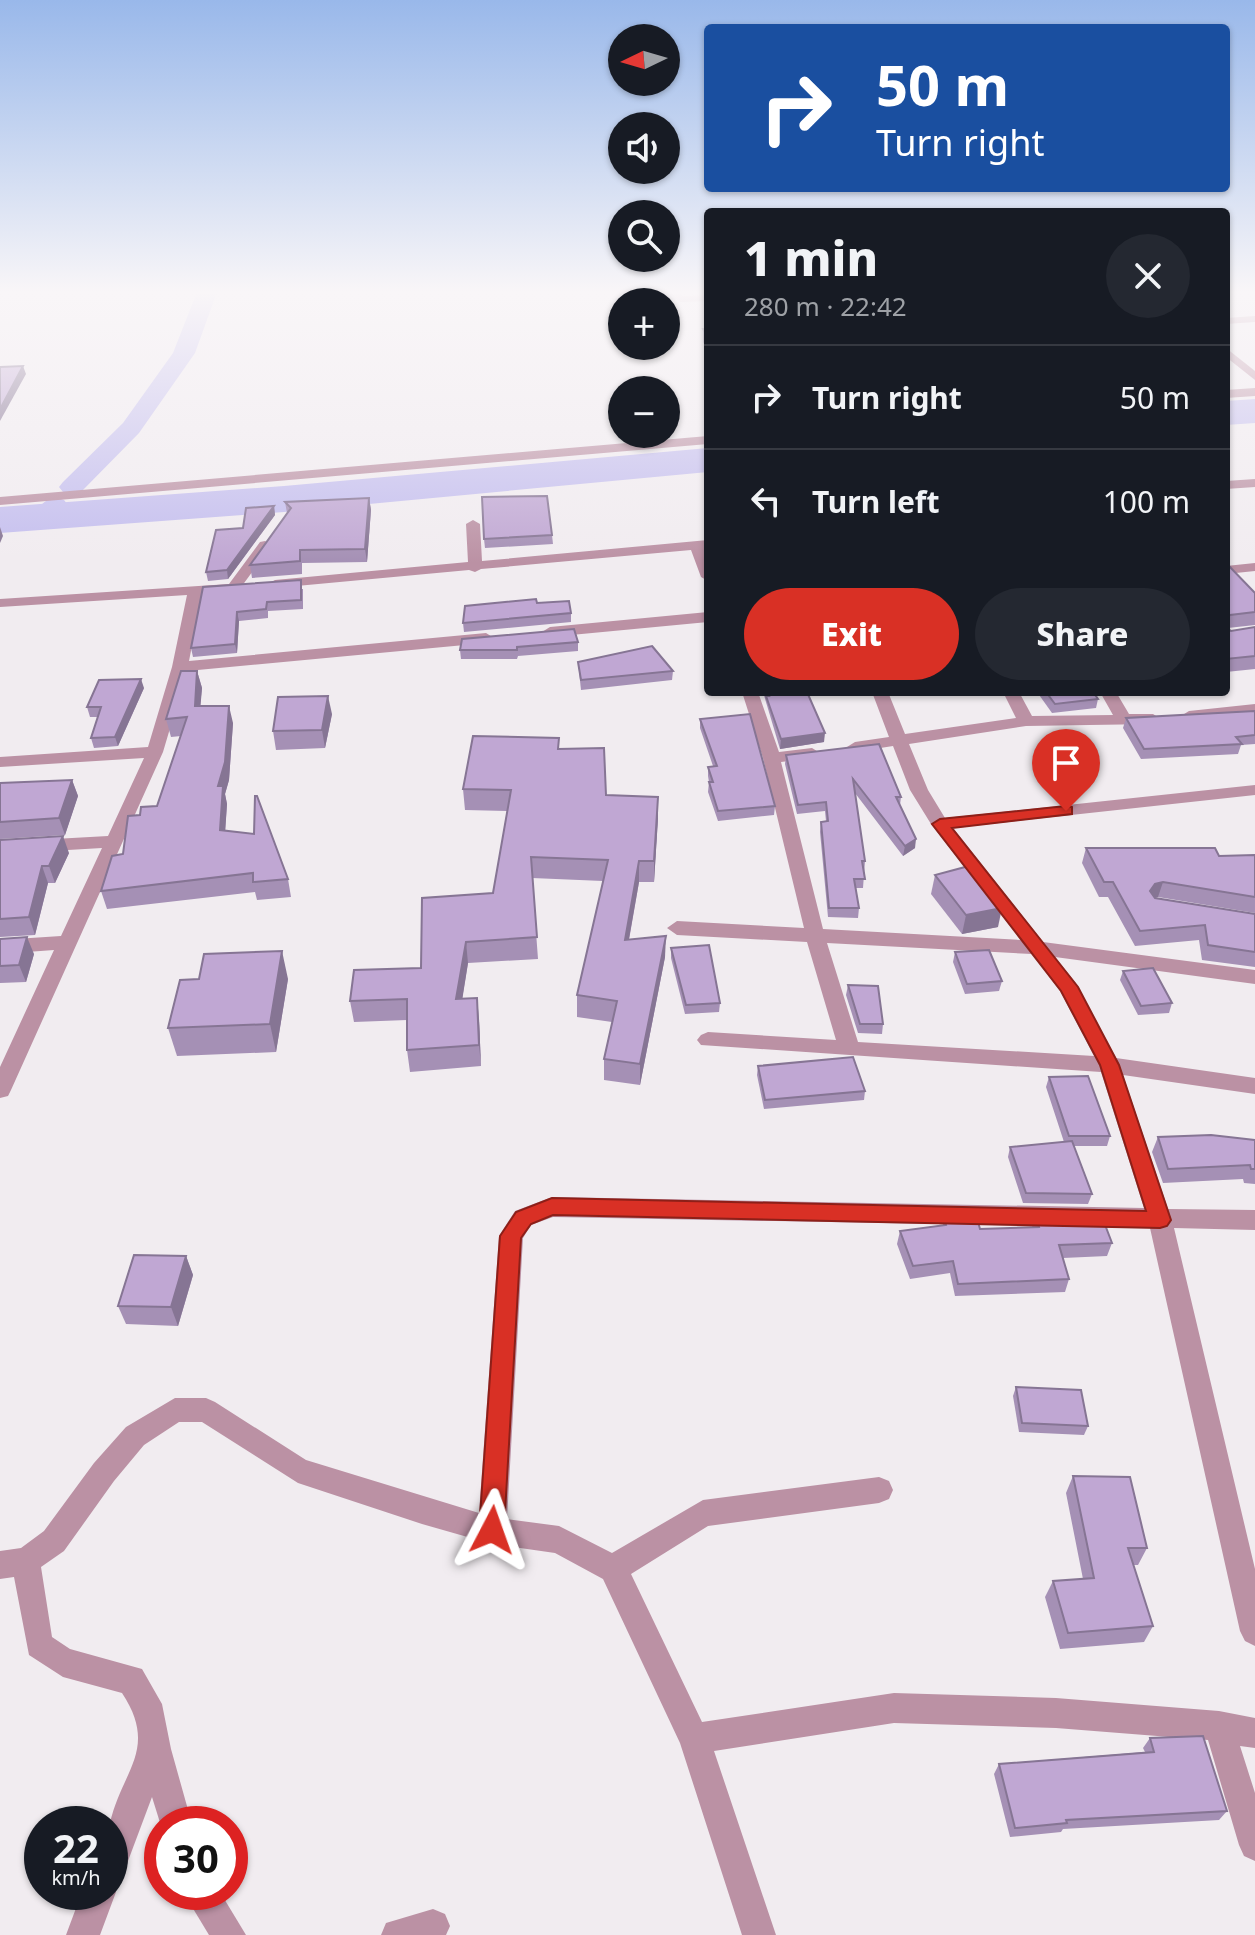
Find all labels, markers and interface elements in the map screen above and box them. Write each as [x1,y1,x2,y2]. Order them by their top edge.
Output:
north arrow [608,24,680,96]
map controls [608,24,680,448]
text: 50 m [876,46,1009,122]
icon: right [744,56,848,160]
button: sound [608,112,680,184]
text: Turn right [876,118,1044,167]
button: search [608,200,680,272]
text: 1 min [744,225,878,290]
button: close [1106,234,1190,318]
button: + [608,288,680,360]
text: 280 m · 22:42 [744,288,907,324]
icon: right [744,375,788,419]
button: − [608,376,680,448]
text: Turn right [812,377,962,418]
text: 50 m [1120,377,1190,418]
icon: left [744,479,788,523]
text: Turn left [812,481,940,522]
text: 100 m [1103,481,1190,522]
button: Exit [744,588,959,680]
button: Share [975,588,1190,680]
pin [1032,729,1100,811]
icon: arrive [1044,741,1088,785]
position arrow [450,1488,534,1572]
speed limit sign: 30 [144,1806,248,1910]
text: 22 [53,1820,99,1875]
text: km/h [51,1864,101,1891]

